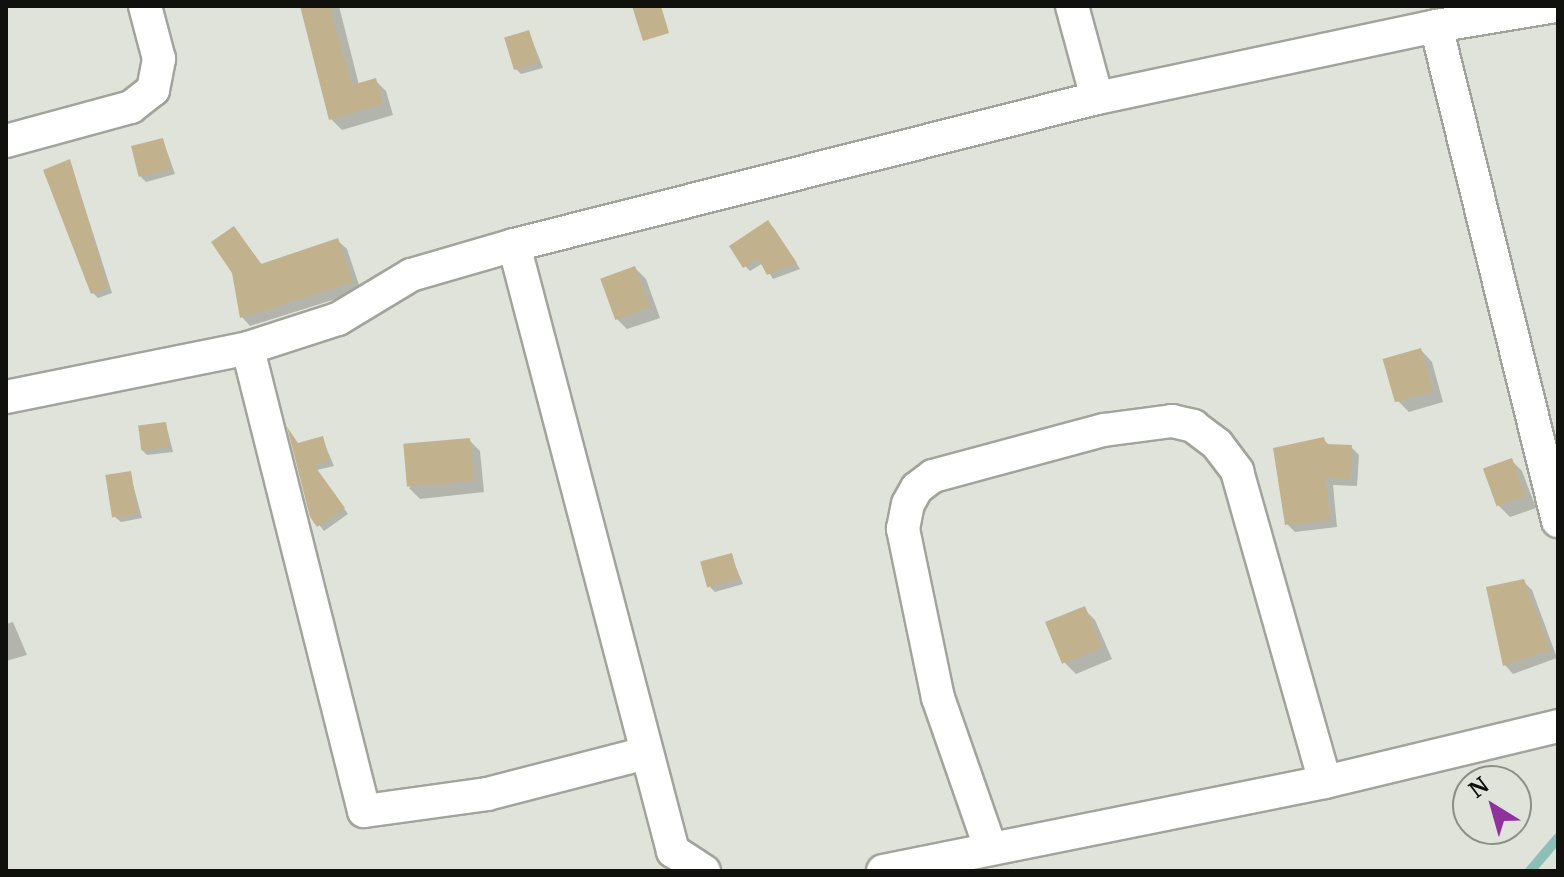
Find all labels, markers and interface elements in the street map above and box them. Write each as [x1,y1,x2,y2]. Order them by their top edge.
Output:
north arrow [1452,765,1532,845]
text: N [1463,771,1494,804]

